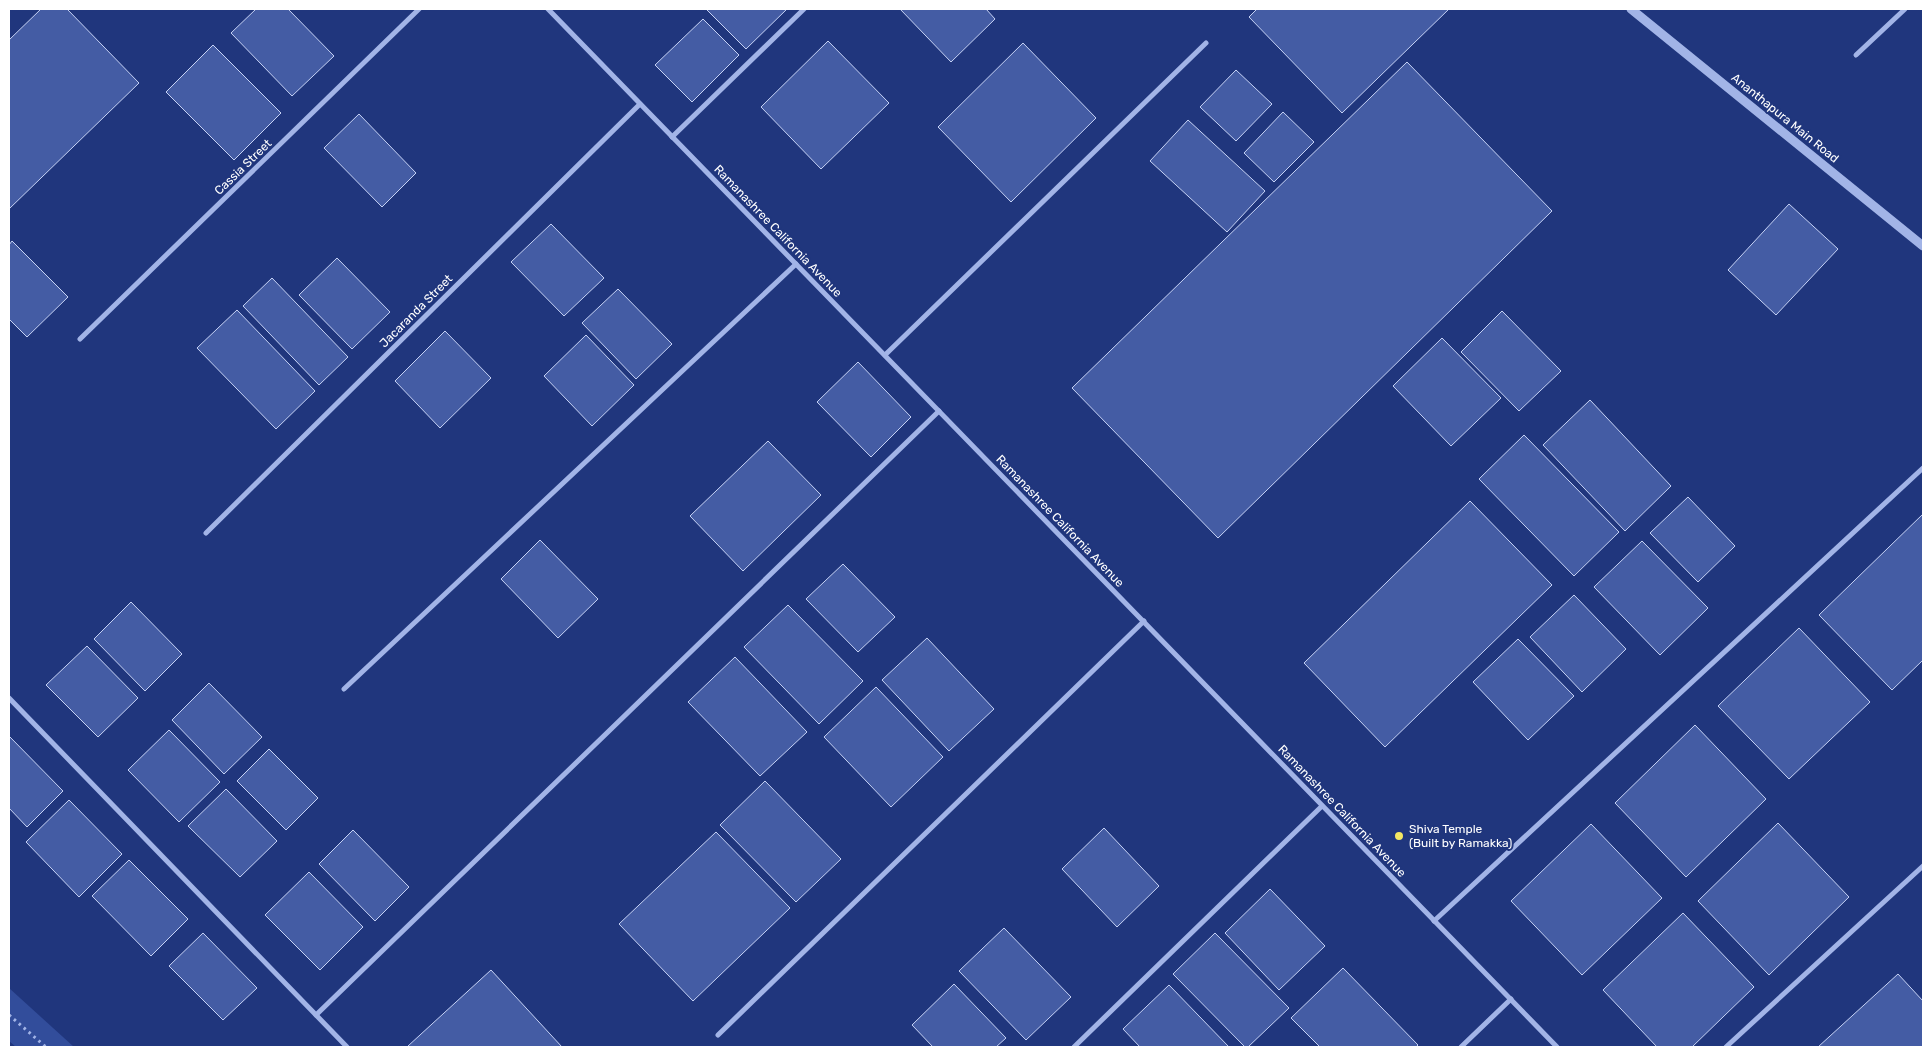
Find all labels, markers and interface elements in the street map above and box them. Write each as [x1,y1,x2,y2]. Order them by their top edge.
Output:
street label: Ananthapura Main Road [1729,70,1841,166]
street label: Cassia Street [212,136,275,198]
street label: Ramanashree California Avenue [711,162,845,300]
street label: Jacaranda Street [377,271,456,350]
street label: Ramanashree California Avenue [993,452,1127,590]
street label: Ramanashree California Avenue [1275,742,1409,880]
place label: Shiva Temple (Built by Ramakka) [1409,822,1512,850]
marker: Shiva Temple (Built by Ramakka) [1393,830,1405,842]

